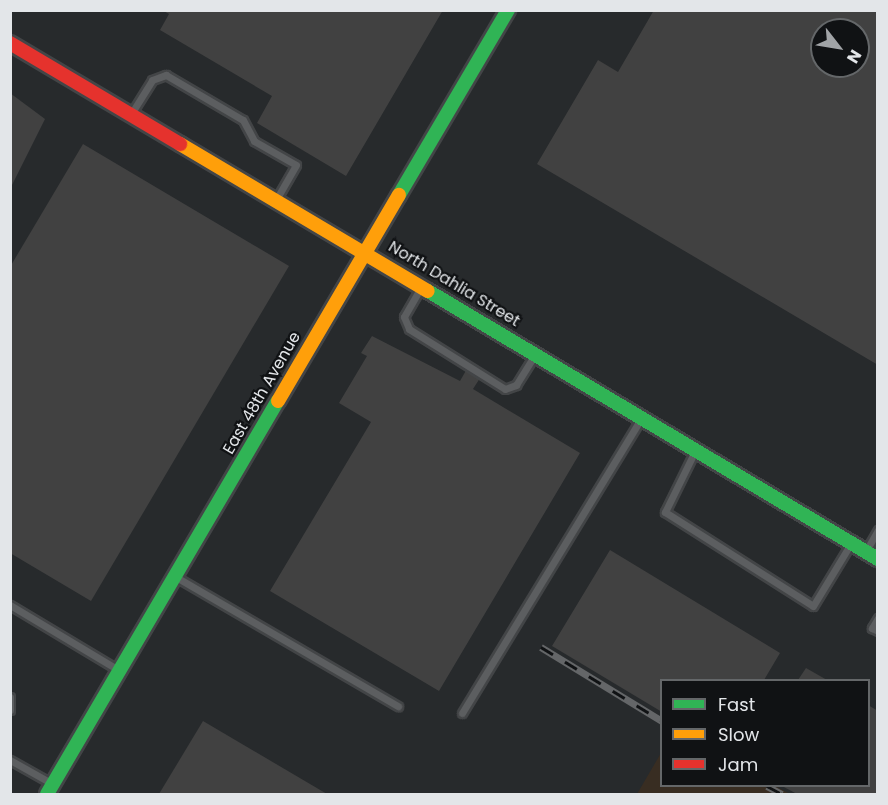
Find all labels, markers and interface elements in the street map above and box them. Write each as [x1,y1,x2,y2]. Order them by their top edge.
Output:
north arrow [810,18,870,78]
text: N [841,45,867,68]
street label: North Dahlia Street [385,237,523,331]
street label: East 48th Avenue [219,328,305,458]
legend [660,679,870,787]
text: Fast [718,692,755,717]
text: Slow [718,722,759,747]
text: Jam [718,752,758,777]

